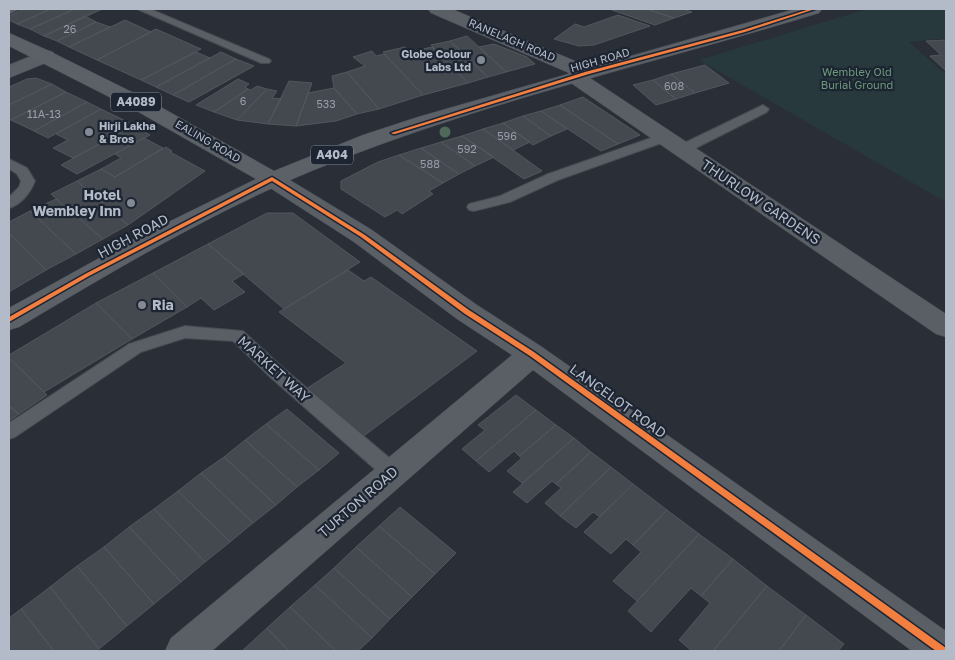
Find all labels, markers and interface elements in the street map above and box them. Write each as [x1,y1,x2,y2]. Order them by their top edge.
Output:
street label: RANELAGH ROAD [467,15,558,64]
house number: 26 [63,22,77,35]
street label: HIGH ROAD [569,45,631,74]
place label: Globe Colour Labs Ltd [401,47,472,73]
marker: Globe Colour Labs Ltd [475,54,487,66]
park label: Wembley Old Burial Ground [821,65,893,91]
house number: 608 [664,79,684,92]
road number: A4089 [111,92,161,111]
house number: 6 [240,94,247,107]
house number: 533 [316,97,336,110]
house number: 11A-13 [27,107,61,120]
street label: EALING ROAD [173,117,243,165]
place label: Hirji Lakha & Bros [99,119,156,145]
marker: Hirji Lakha & Bros [83,126,95,138]
house number: 596 [497,129,517,142]
house number: 592 [457,142,477,155]
road number: A404 [311,146,353,164]
street label: THURLOW GARDENS [698,155,824,248]
house number: 588 [420,157,440,170]
place label: Hotel Wembley Inn [32,186,121,219]
marker: Hotel Wembley Inn [125,197,137,209]
street label: HIGH ROAD [94,210,171,261]
place label: Ria [152,296,174,313]
marker: Ria [136,299,148,311]
street label: MARKET WAY [235,332,314,405]
street label: LANCELOT ROAD [567,360,670,441]
street label: TURTON ROAD [314,462,401,541]

